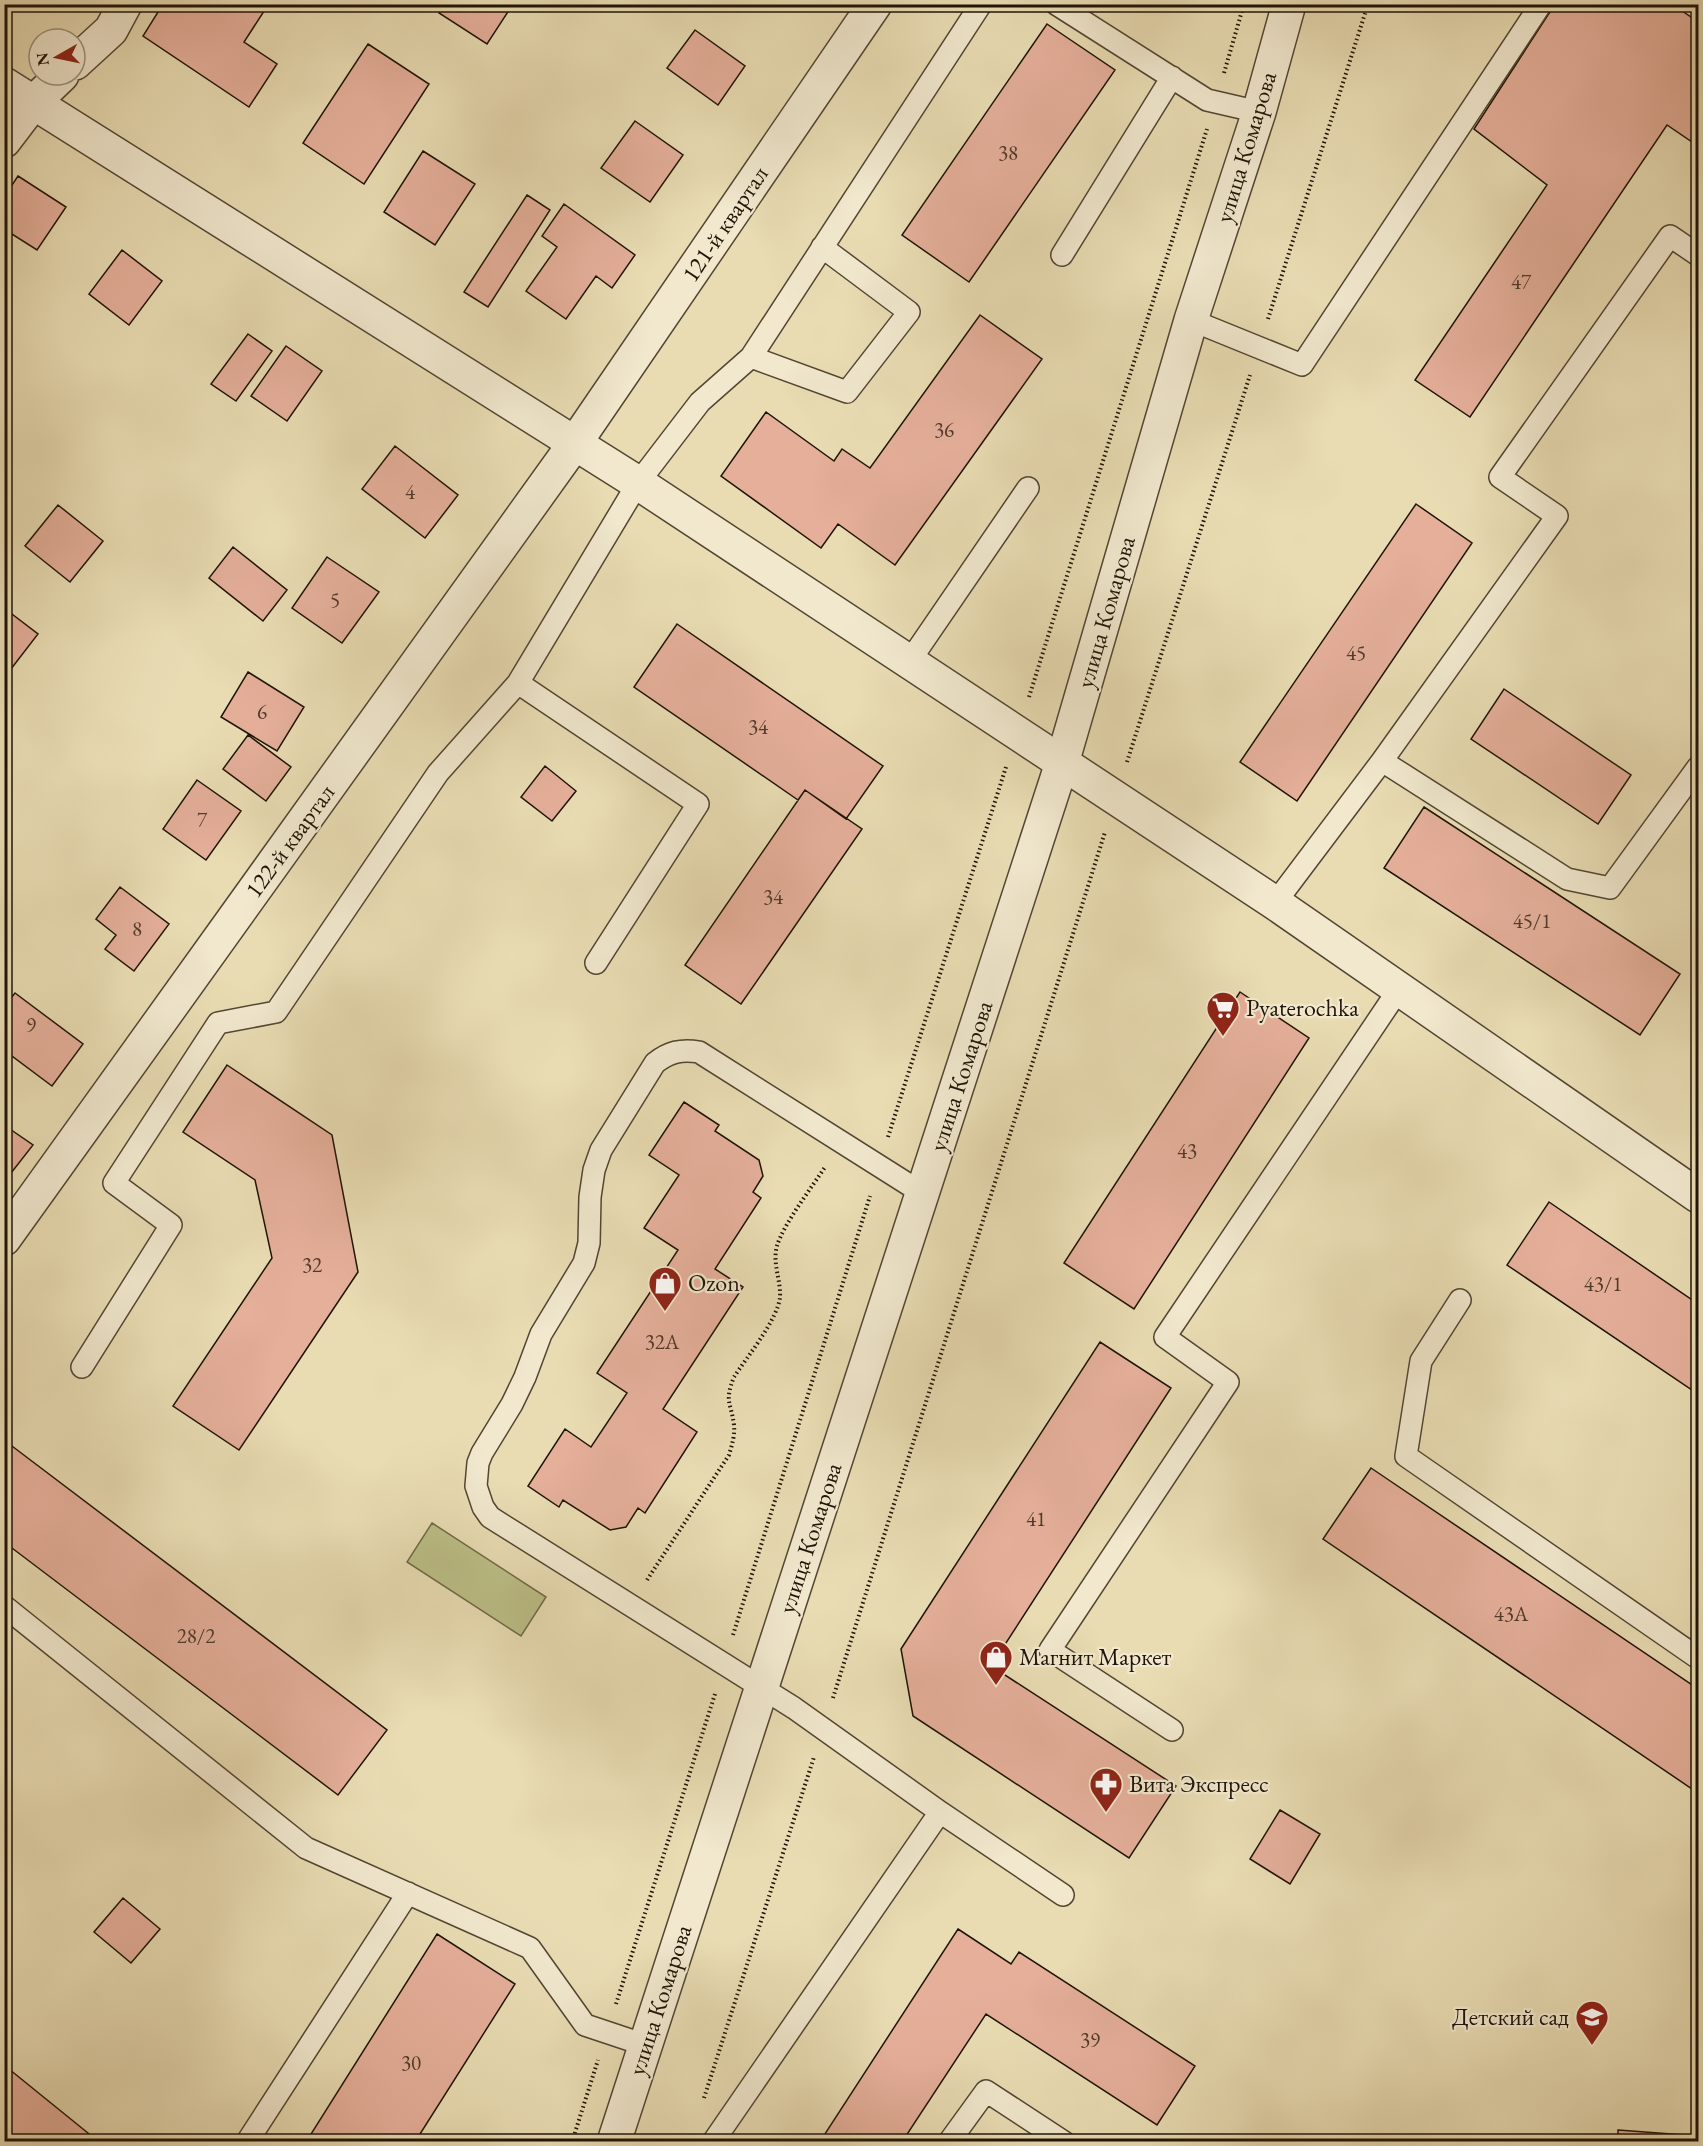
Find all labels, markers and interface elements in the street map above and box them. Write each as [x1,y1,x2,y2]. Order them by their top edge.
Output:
north arrow [27,27,87,87]
text: N [31,51,54,67]
street label: улица Комарова [1208,67,1283,226]
house number: 38 [998,139,1018,166]
street label: 121-й квартал [674,160,775,288]
house number: 47 [1511,268,1532,295]
house number: 36 [934,416,954,443]
house number: 4 [405,478,416,505]
street label: улица Комарова [1069,532,1142,691]
house number: 5 [330,586,340,613]
house number: 45 [1346,639,1366,666]
house number: 6 [257,698,267,725]
house number: 34 [748,713,769,740]
street label: 122-й квартал [238,778,341,904]
house number: 7 [197,806,208,833]
house number: 34 [763,883,784,910]
house number: 45/1 [1513,907,1551,934]
house number: 8 [132,915,142,942]
supermarket icon: Pyaterochka [1205,990,1241,1037]
place label: Pyaterochka [1246,992,1359,1023]
street label: улица Комарова [922,996,1000,1155]
house number: 9 [26,1011,36,1038]
house number: 43 [1177,1137,1197,1164]
house number: 32 [302,1251,322,1278]
shop icon: Ozon [647,1265,683,1312]
place label: Ozon [688,1267,740,1298]
house number: 43/1 [1584,1270,1622,1297]
house number: 32А [645,1328,680,1355]
street label: улица Комарова [771,1458,849,1617]
house number: 41 [1026,1505,1046,1532]
house number: 43А [1494,1600,1529,1627]
house number: 28/2 [177,1622,215,1649]
shop icon: Магнит Маркет [978,1639,1014,1686]
place label: Магнит Маркет [1019,1641,1172,1672]
pharmacy icon: Вита Экспресс [1088,1766,1124,1813]
place label: Вита Экспресс [1129,1768,1269,1799]
street label: улица Комарова [621,1920,699,2079]
school or university icon: Детский сад [1574,1999,1610,2046]
place label: Детский сад [1452,2001,1569,2032]
house number: 39 [1080,2026,1100,2053]
house number: 30 [401,2049,421,2076]

